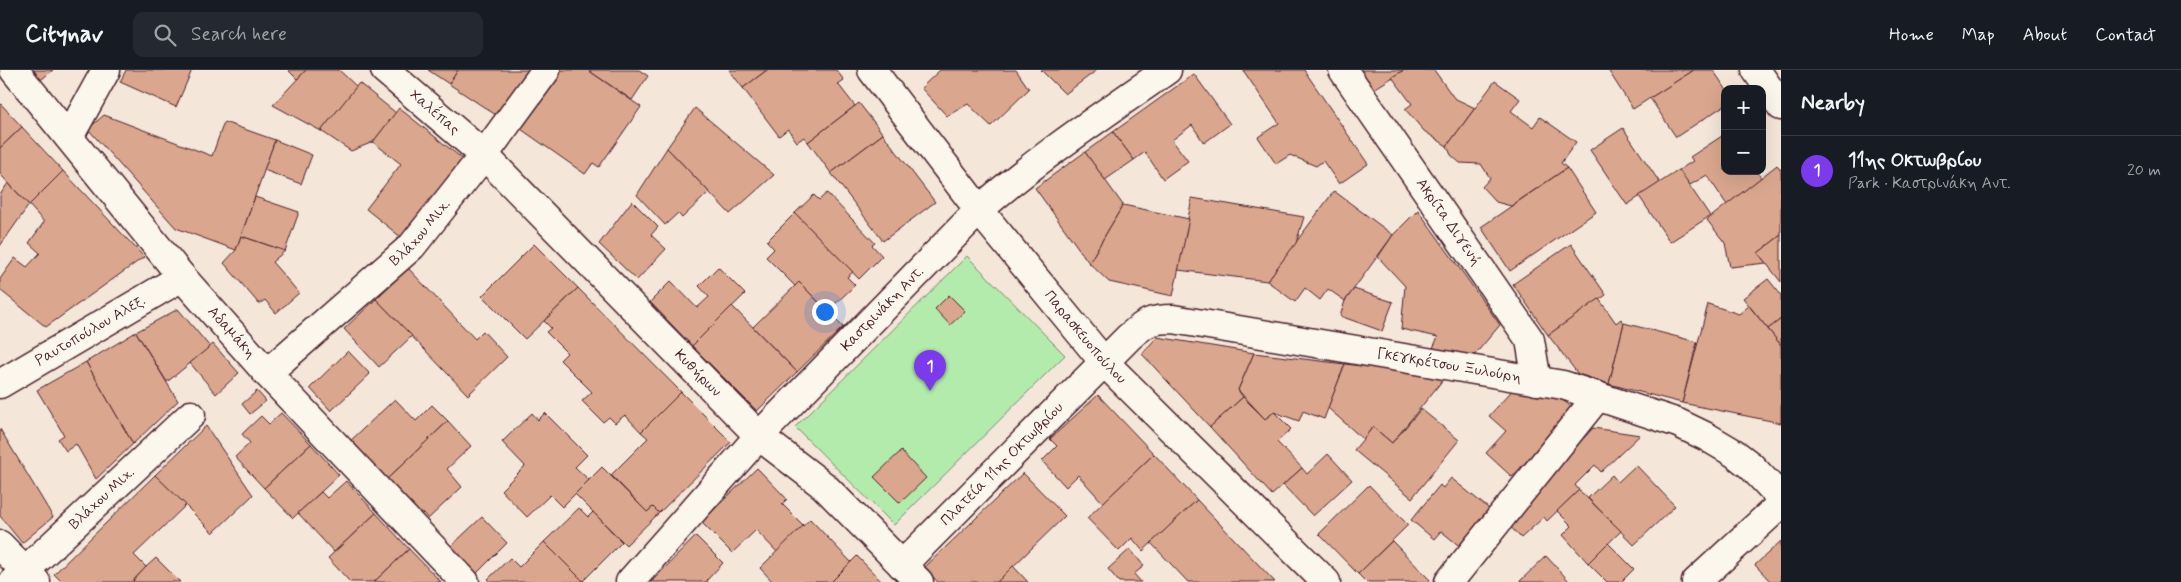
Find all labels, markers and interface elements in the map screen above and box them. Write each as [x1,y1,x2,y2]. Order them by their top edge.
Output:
search box [133,12,483,57]
text: Citynav [25,19,103,50]
icon: search [151,21,179,49]
text: Search here [191,22,287,47]
text: Home [1889,23,1934,47]
text: Map [1962,23,1995,47]
text: About [2023,23,2067,47]
text: Contact [2095,23,2156,47]
street label: Χαλέπας [405,85,464,140]
map controls [1721,85,1766,175]
button: + [1721,85,1766,130]
text: Nearby [1801,89,1865,117]
button: − [1721,130,1766,175]
text: 11ης Οκτωβρίου [1848,148,1981,173]
text: 1 [1813,160,1821,181]
text: 20 m [2127,160,2161,181]
text: Park · Καστρινάκη Αντ. [1848,173,2011,194]
street label: Ακρίτα Διγενή [1411,175,1486,270]
street label: Βλάχου Μιχ. [386,195,455,271]
street label: Καστρινάκη Αντ. [837,262,929,356]
street label: Παρασκευοπούλου [1039,286,1131,389]
street label: Ραυτοπούλου Αλεξ. [32,291,149,371]
your location [812,299,838,325]
street label: Αδαμάκη [203,302,260,363]
street label: Γκεγκρέτσου Ξυλούρη [1375,344,1523,388]
street label: Κυθήρων [670,345,726,402]
pin: 1 [914,350,946,391]
street label: Πλατεία 11ης Οκτωβρίου [936,398,1068,531]
street label: Βλάχου Μιχ. [65,463,139,534]

